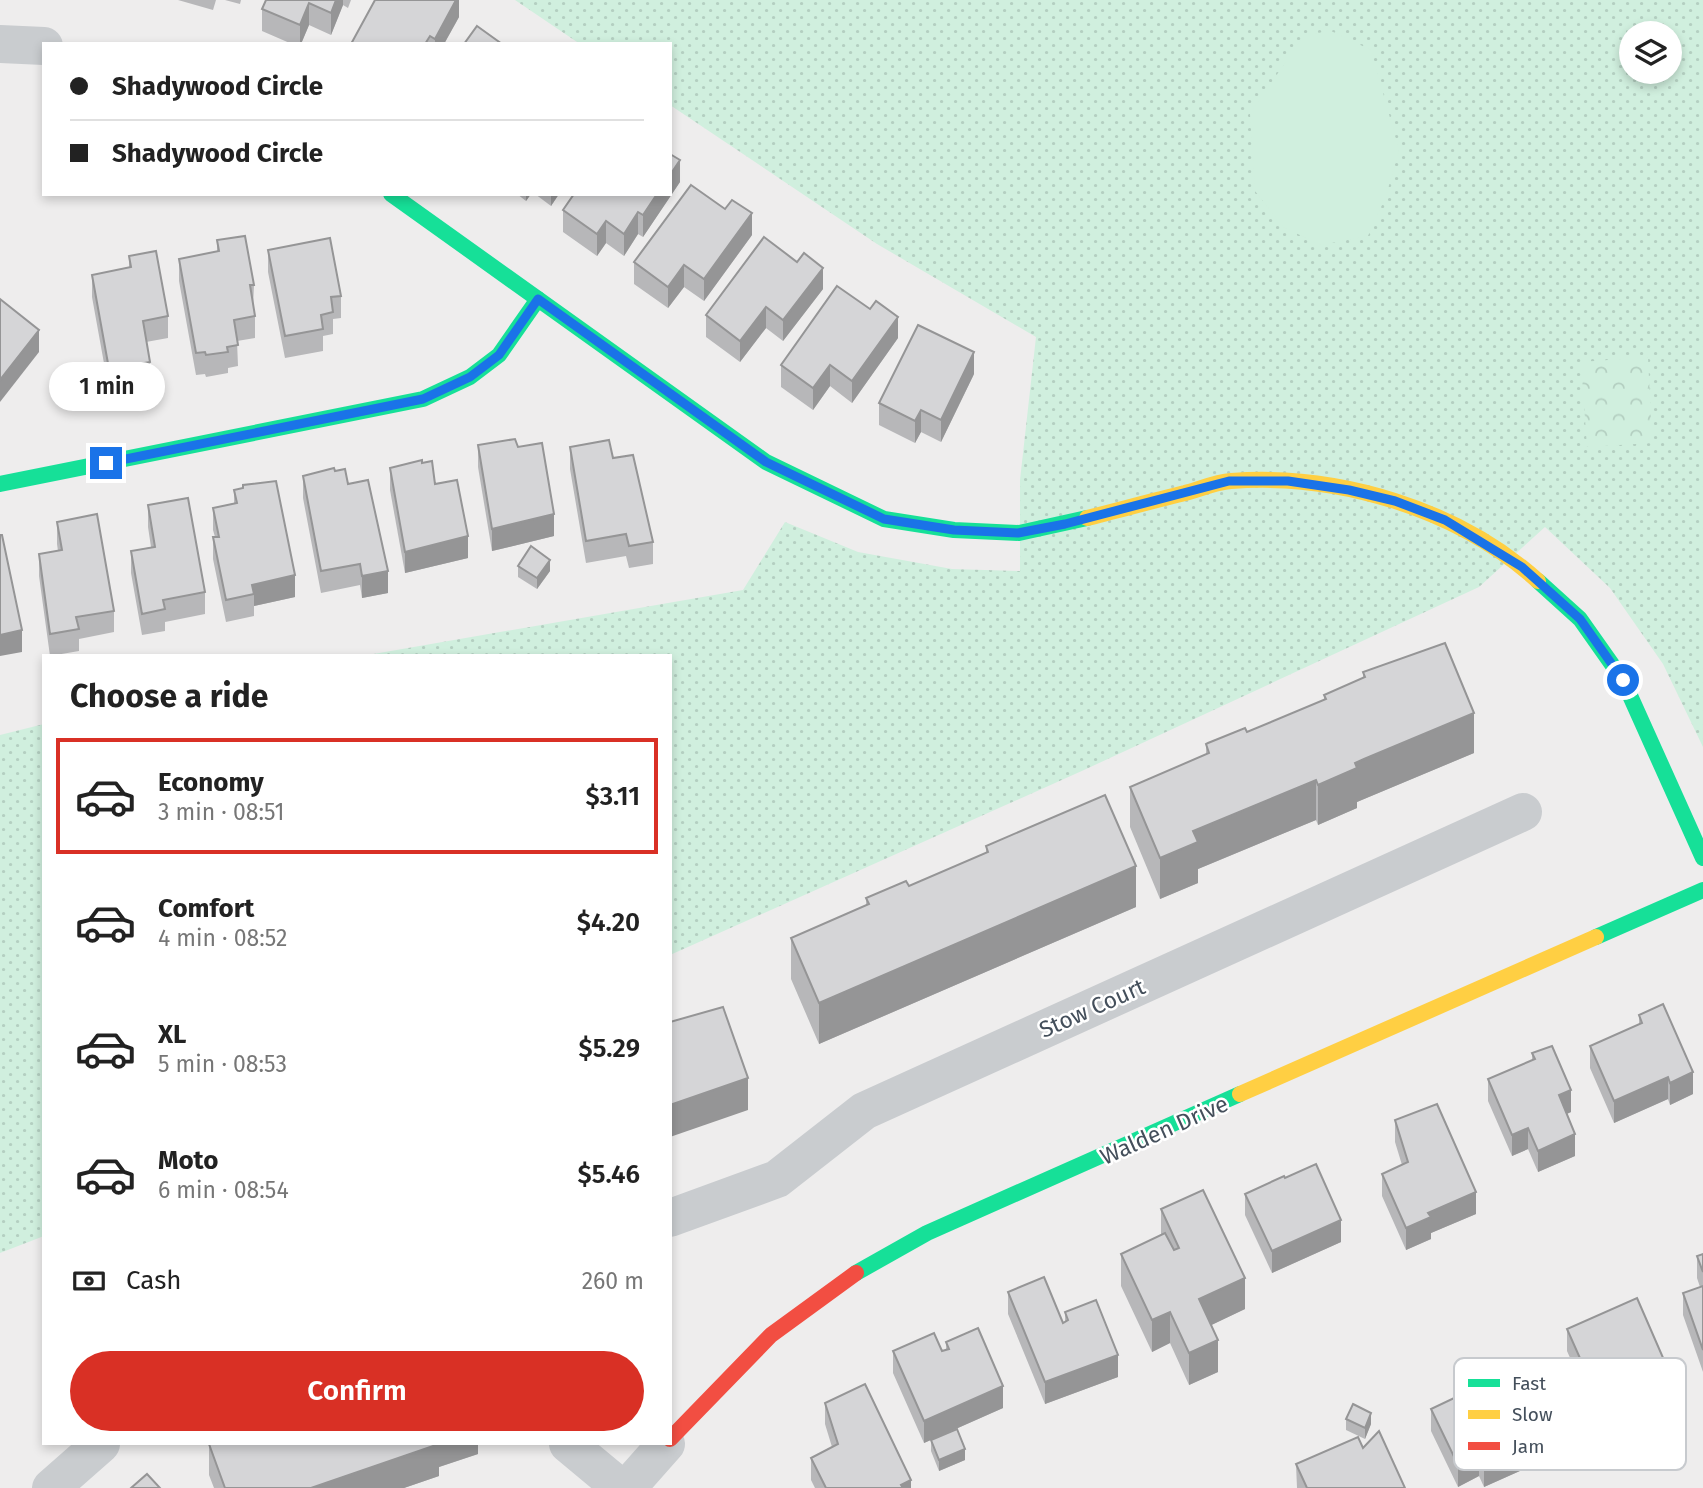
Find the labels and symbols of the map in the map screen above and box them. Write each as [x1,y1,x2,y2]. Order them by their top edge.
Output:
callout: 1 min [48,362,164,410]
route end [90,447,122,479]
route start [1607,664,1639,696]
street label: Stow Court [1035,972,1150,1044]
street label: Walden Drive [1096,1089,1232,1171]
legend [1454,1358,1686,1470]
text: Fast [1512,1372,1546,1395]
text: Slow [1512,1403,1553,1426]
text: Jam [1512,1435,1544,1458]

